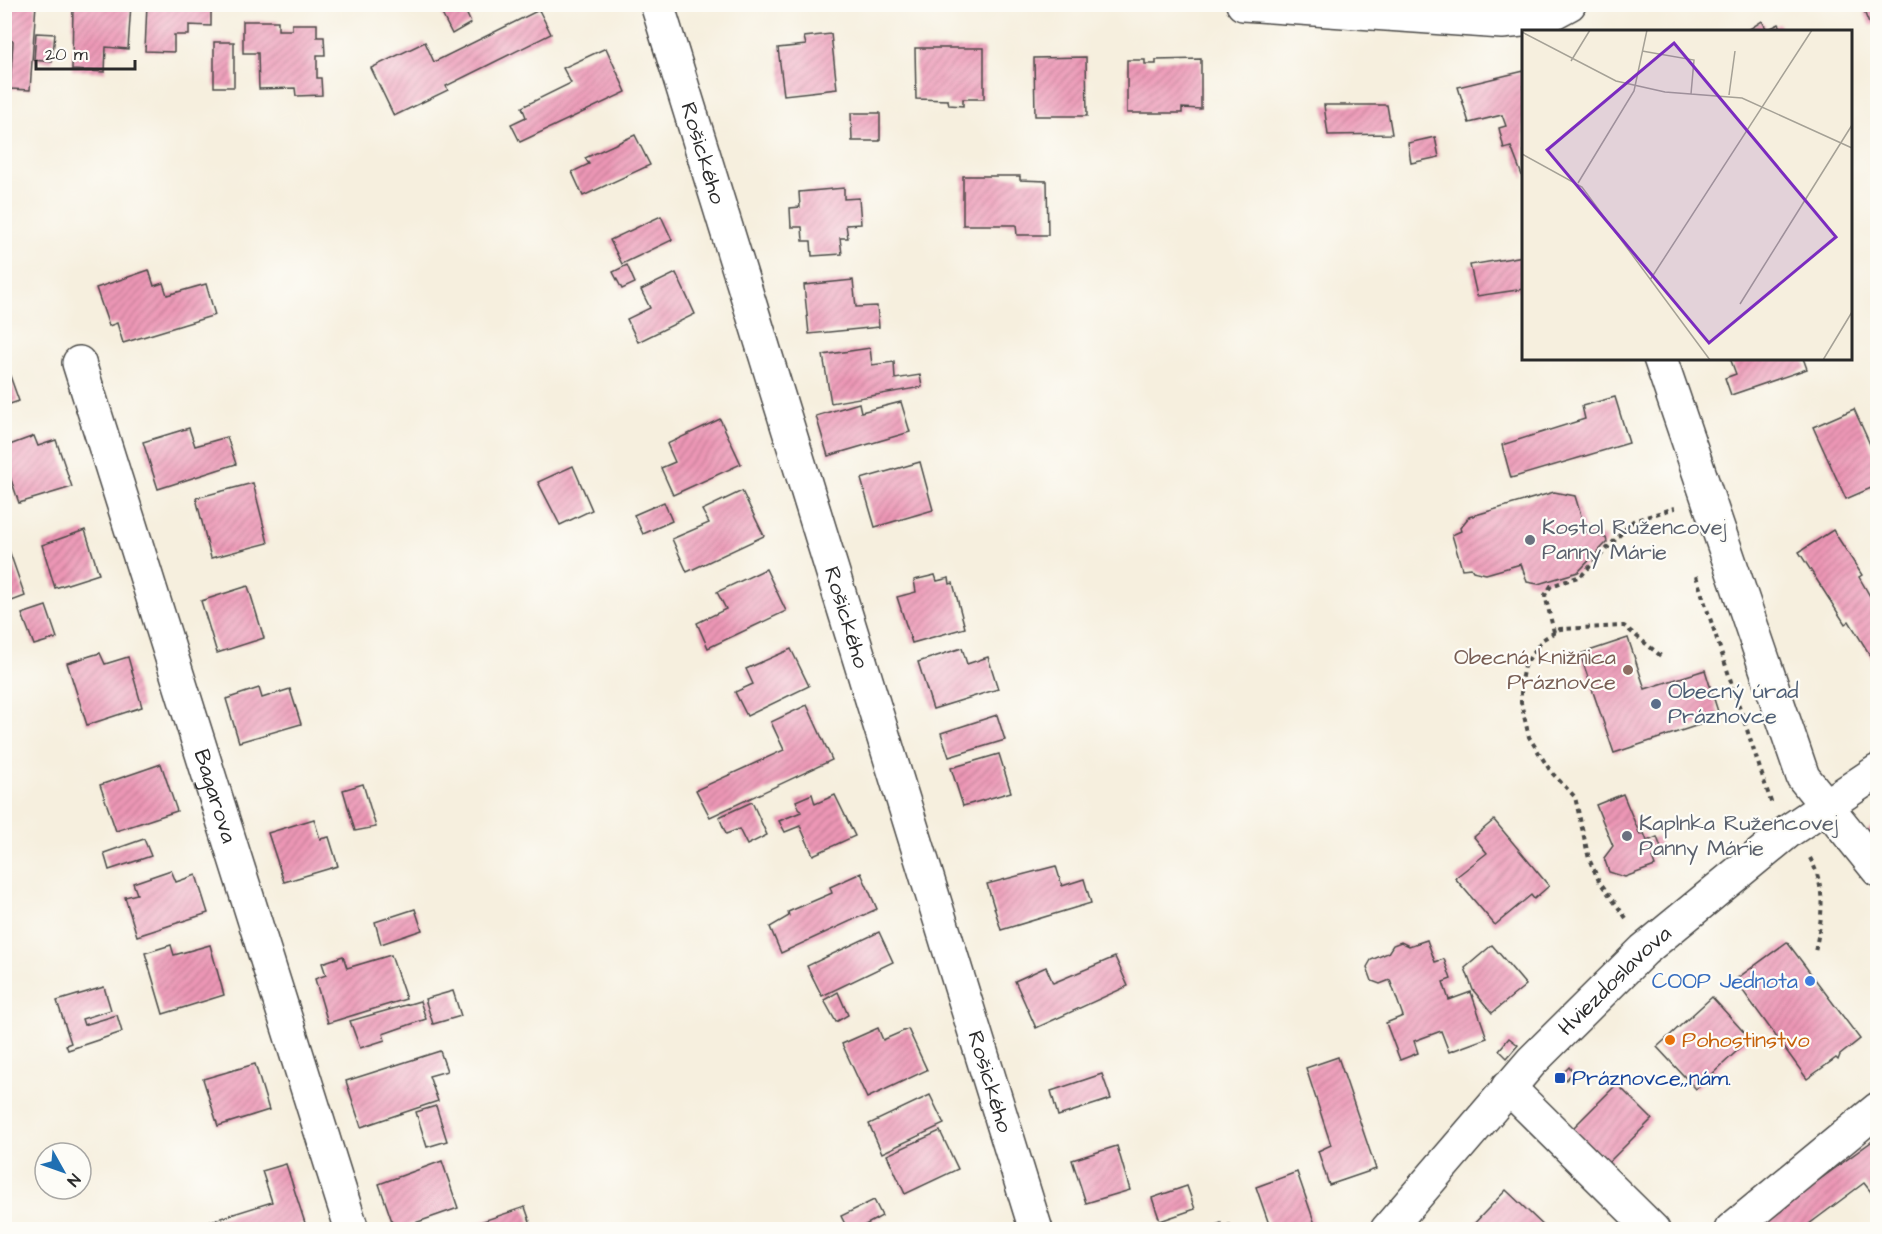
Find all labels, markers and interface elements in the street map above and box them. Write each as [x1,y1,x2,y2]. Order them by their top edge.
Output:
inset map [1522,30,1852,360]
scale bar [36,33,135,71]
text: 20 m [45,42,88,67]
street label: Rošického [673,98,734,208]
place label: Kostol Ružencovej Panny Márie [1542,512,1727,569]
marker: Kostol Ružencovej Panny Márie [1523,533,1537,547]
street label: Rošického [816,563,877,673]
place label: Obecná knižnica Práznovce [1454,642,1616,698]
marker: Obecná knižnica Práznovce [1621,663,1635,677]
place label: Obecný úrad Práznovce [1668,676,1799,732]
marker: Obecný úrad Práznovce [1649,697,1663,711]
street label: Bagarova [186,745,245,847]
place label: Kaplnka Ružencovej Panny Márie [1639,808,1838,865]
marker: Kaplnka Ružencovej Panny Márie [1620,829,1634,843]
street label: Hviezdoslavova [1551,918,1678,1042]
place label: COOP Jednota [1652,966,1798,997]
marker: COOP Jednota [1803,974,1817,988]
place label: Pohostinstvo [1682,1025,1810,1056]
street label: Rošického [960,1027,1021,1137]
marker: Pohostinstvo [1663,1033,1677,1047]
place label: Práznovce,,nám. [1572,1063,1731,1094]
marker: Práznovce,,nám. [1553,1071,1567,1085]
north arrow [33,1141,93,1201]
text: N [62,1169,85,1191]

